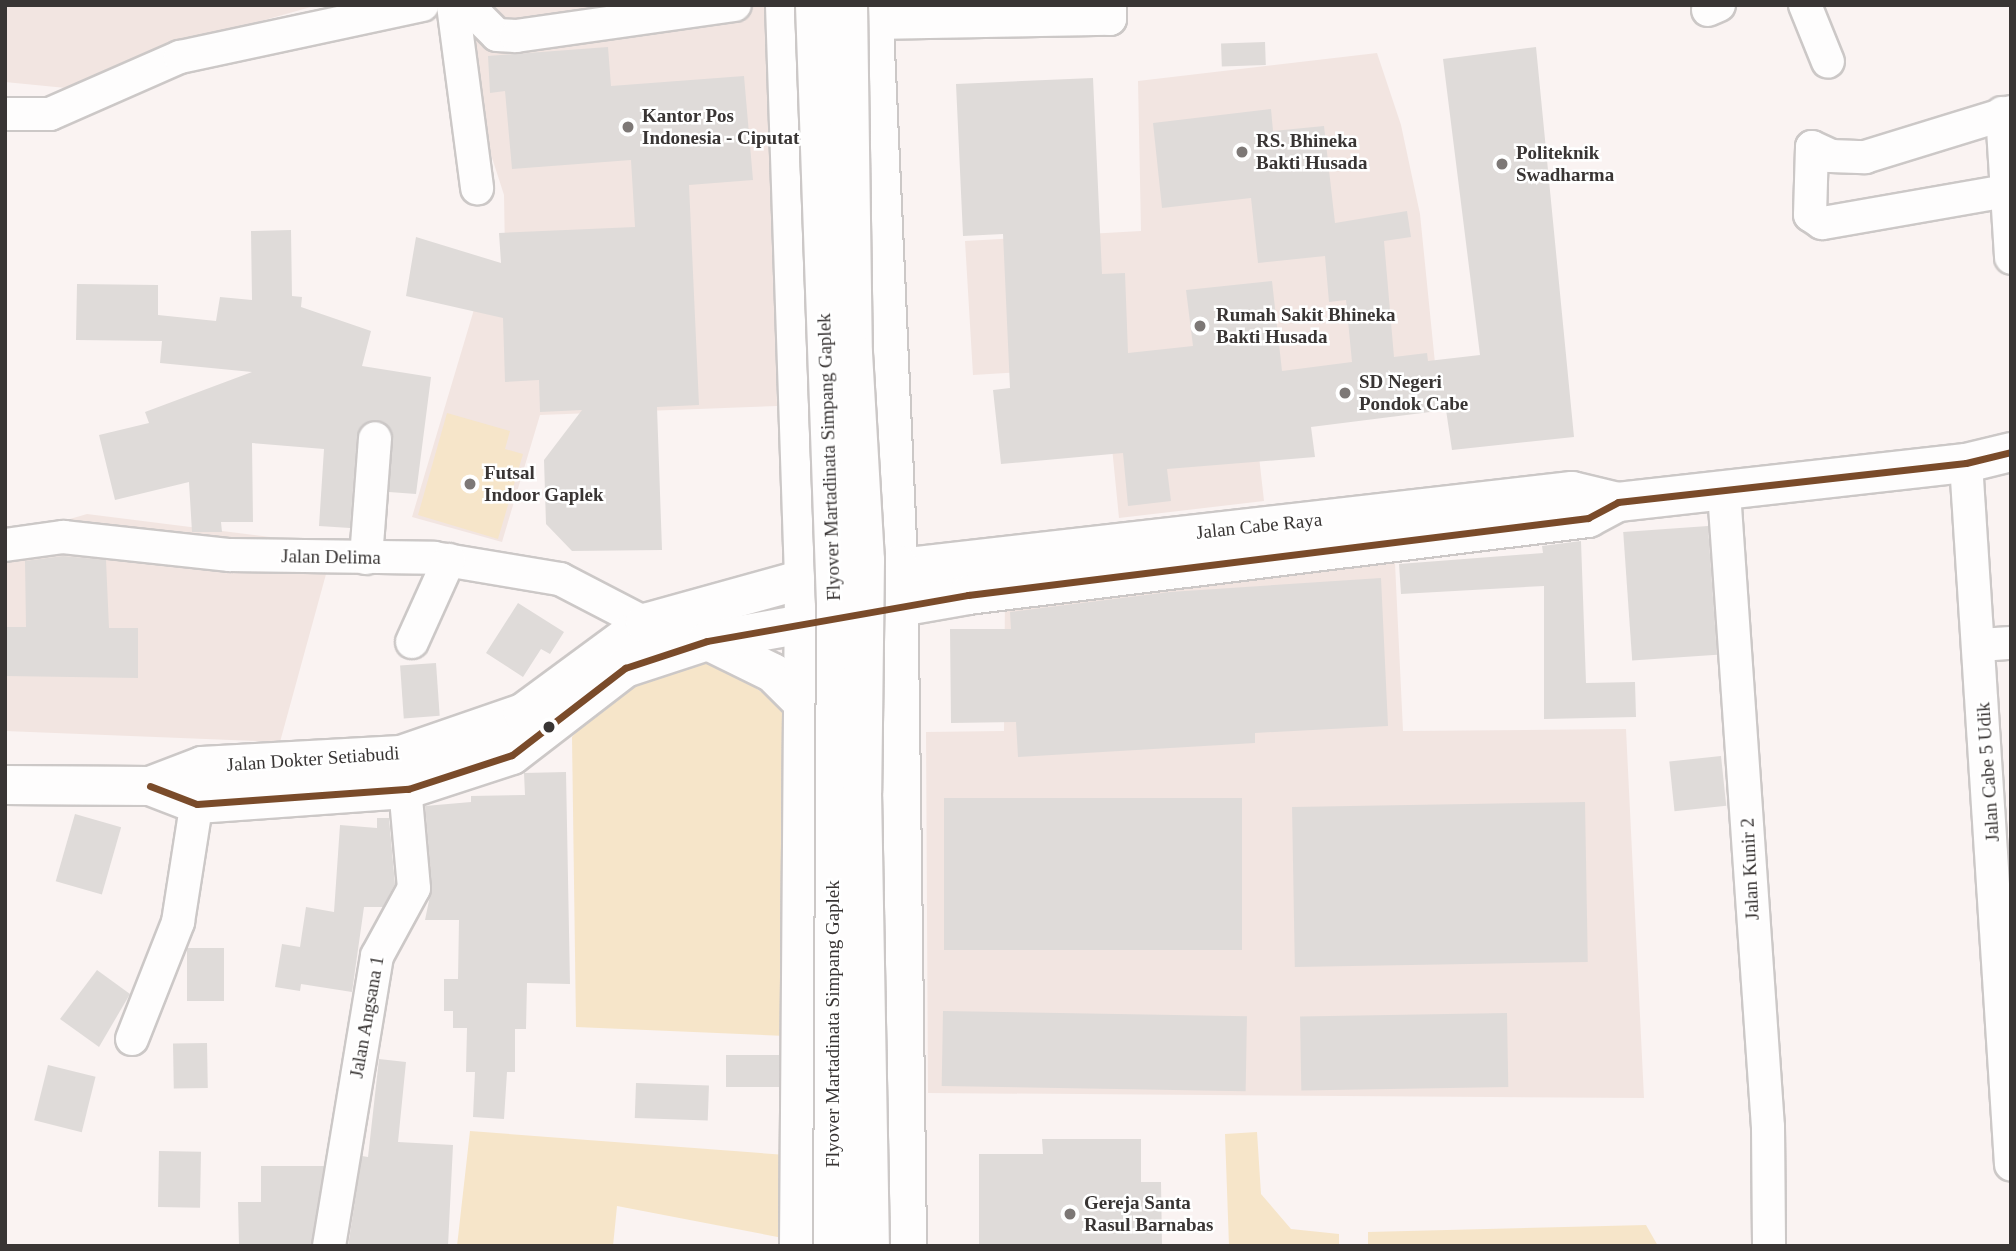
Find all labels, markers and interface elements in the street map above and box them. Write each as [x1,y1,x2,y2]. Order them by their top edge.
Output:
place label: Kantor Pos Indonesia - Ciputat [642,105,799,149]
marker: Kantor Pos Indonesia - Ciputat [620,119,636,135]
place label: RS. Bhineka Bakti Husada [1256,130,1367,174]
place label: Politeknik Swadharma [1516,142,1614,186]
marker: RS. Bhineka Bakti Husada [1234,144,1250,160]
marker: Politeknik Swadharma [1494,156,1510,172]
place label: Rumah Sakit Bhineka Bakti Husada [1216,304,1396,348]
street label: Flyover Martadinata Simpang Gaplek [813,313,845,601]
marker: Rumah Sakit Bhineka Bakti Husada [1190,316,1210,336]
place label: SD Negeri Pondok Cabe [1359,371,1468,415]
marker: SD Negeri Pondok Cabe [1337,385,1353,401]
place label: Futsal Indoor Gaplek [484,462,604,506]
marker: Futsal Indoor Gaplek [462,476,478,492]
street label: Jalan Cabe Raya [1195,508,1323,544]
street label: Jalan Delima [281,545,381,569]
street label: Jalan Cabe 5 Udik [1972,701,2004,843]
unlabelled marker [542,720,556,734]
street label: Jalan Dokter Setiabudi [226,742,400,776]
street label: Jalan Kunir 2 [1736,817,1764,921]
street label: Flyover Martadinata Simpang Gaplek [822,880,844,1168]
street label: Jalan Angsana 1 [345,954,389,1080]
place label: Gereja Santa Rasul Barnabas [1084,1192,1213,1236]
marker: Gereja Santa Rasul Barnabas [1062,1206,1078,1222]

